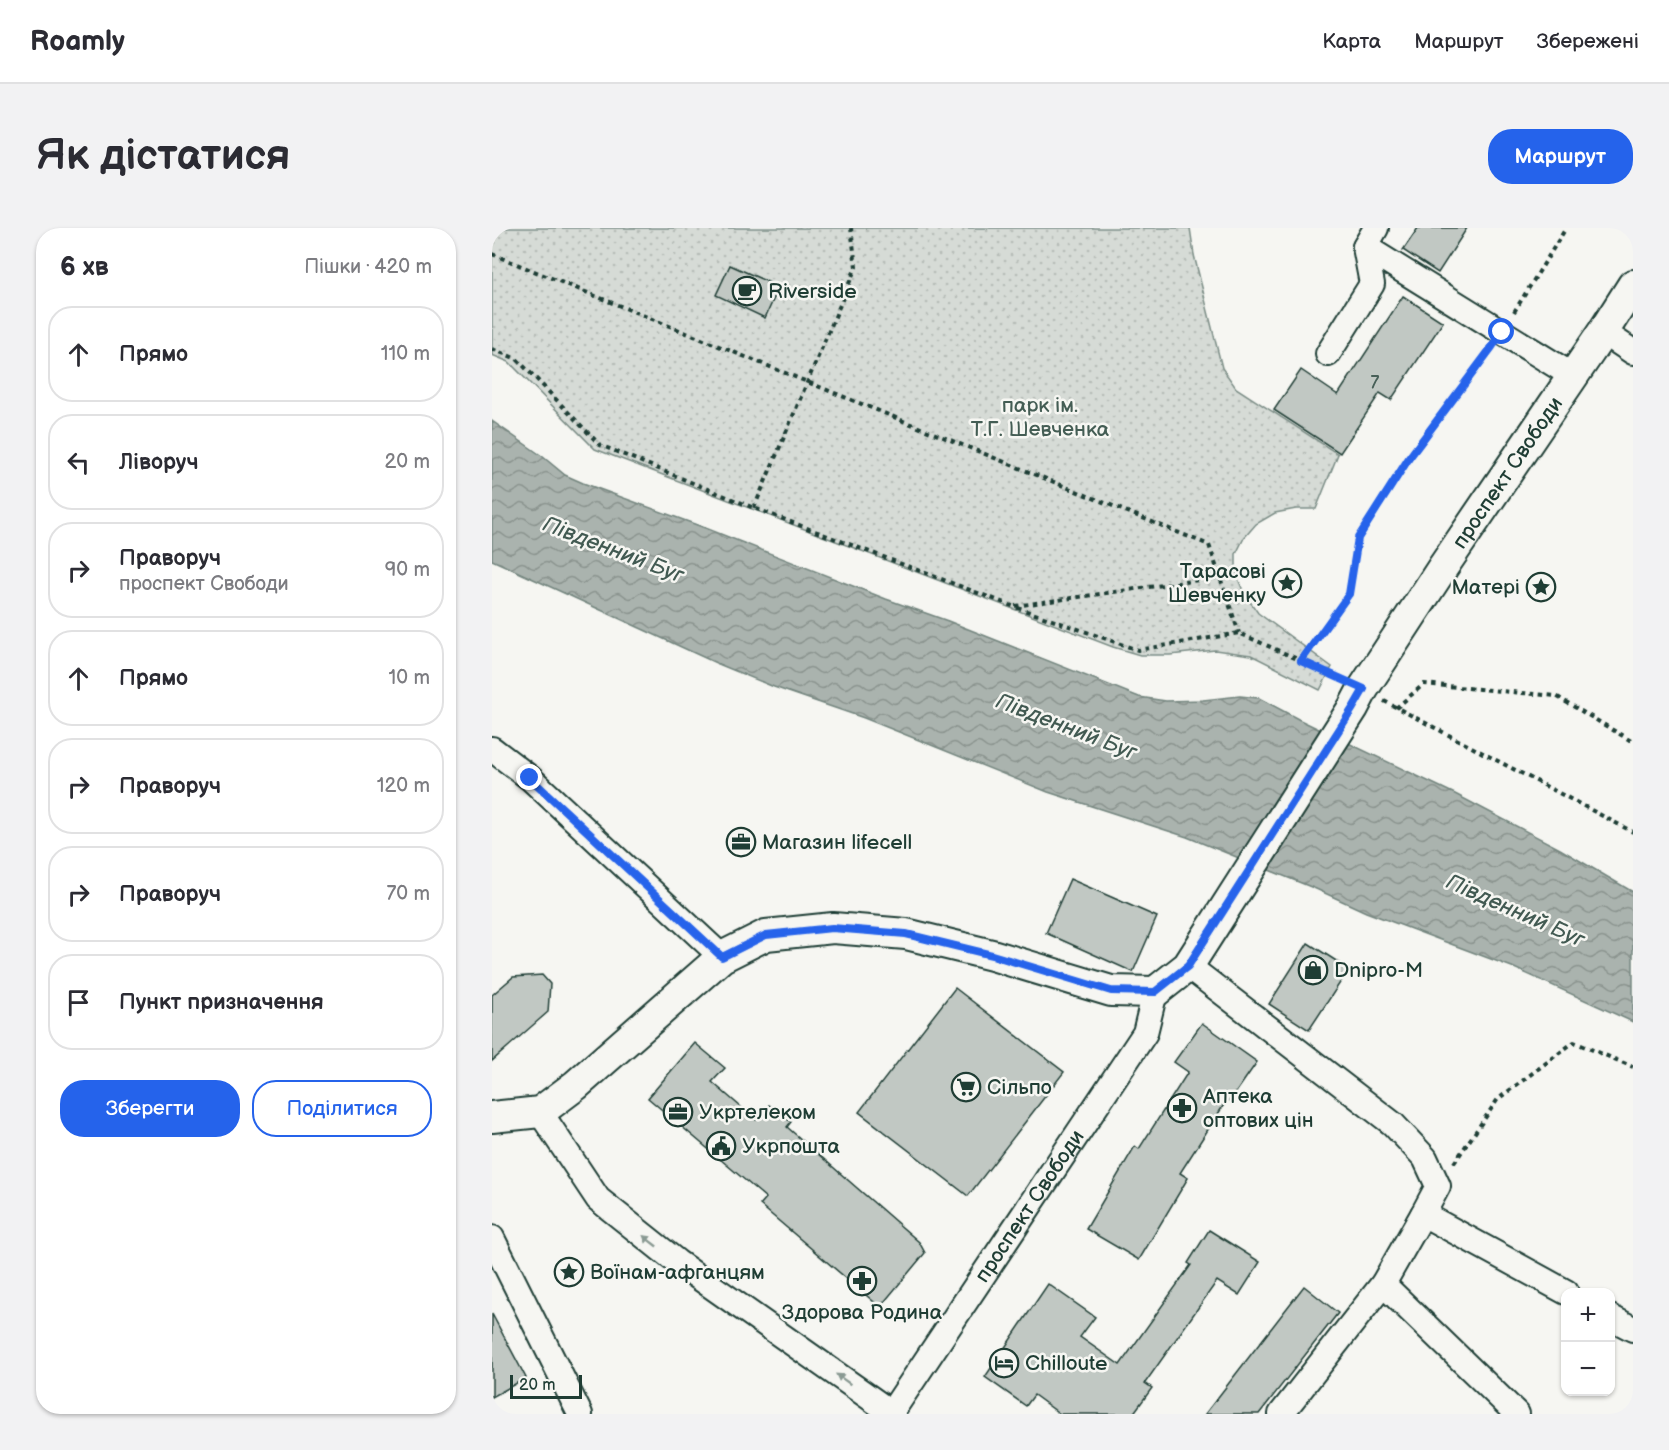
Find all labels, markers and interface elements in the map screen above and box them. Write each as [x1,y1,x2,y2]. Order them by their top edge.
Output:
text: Roamly [30,25,125,58]
text: Карта [1322,29,1381,54]
text: Маршрут [1414,29,1504,54]
text: Збережені [1537,29,1639,54]
button: Маршрут [1488,129,1633,184]
text: Як дістатися [36,131,290,182]
text: 6 хв [60,252,109,283]
text: Пішки · 420 m [304,255,432,279]
cafe icon: Riverside [731,275,763,307]
place label: Riverside [768,279,857,304]
route start [1488,318,1514,344]
icon: ahead [62,338,95,371]
text: Прямо [119,341,188,368]
text: 110 m [381,342,430,366]
house number: 7 [1371,372,1380,393]
street label: проспект Свободи [1447,392,1568,553]
park label: парк ім. Т.Г. Шевченка [971,393,1110,442]
icon: left [62,446,95,479]
text: Ліворуч [119,449,199,476]
text: 20 m [385,450,430,474]
water label: Південний Буг [539,511,689,590]
text: Праворуч [119,545,221,572]
icon: right [62,554,95,587]
text: 90 m [385,558,430,582]
place label: Тарасові Шевченку [1168,559,1266,608]
place icon: Тарасові Шевченку [1271,567,1303,599]
place icon: Матері [1525,571,1557,603]
text: проспект Свободи [119,572,289,596]
place label: Матері [1452,575,1520,600]
icon: ahead [62,662,95,695]
text: Прямо [119,665,188,692]
text: 10 m [389,666,430,690]
water label: Південний Буг [992,688,1142,767]
route end [516,764,542,790]
icon: right [62,770,95,803]
text: Праворуч [119,773,221,800]
text: 120 m [377,774,430,798]
office icon: Магазин lifecell [725,826,757,858]
place label: Магазин lifecell [762,830,912,855]
water label: Південний Буг [1442,868,1590,954]
icon: right [62,878,95,911]
text: Праворуч [119,881,221,908]
text: 70 m [386,882,430,906]
shop icon: Dnipro-M [1297,954,1329,986]
place label: Dnipro-M [1334,958,1423,983]
icon: arrive [62,986,95,1019]
text: Пункт призначення [119,989,324,1016]
supermarket icon: Сільпо [950,1071,982,1103]
place label: Сільпо [987,1075,1052,1100]
button: Зберегти [60,1080,240,1137]
button: Поділитися [252,1080,432,1137]
place label: Аптека оптових цін [1202,1084,1314,1133]
pharmacy icon: Аптека оптових цін [1166,1092,1198,1124]
office icon: Укртелеком [662,1096,694,1128]
place label: Укртелеком [699,1100,816,1125]
street label: проспект Свободи [969,1125,1089,1287]
public building icon: Укрпошта [705,1130,737,1162]
place label: Укрпошта [742,1134,840,1159]
one-way arrow [643,1235,658,1247]
place icon: Воїнам-афганцям [553,1256,585,1288]
place label: Воїнам-афганцям [590,1260,765,1285]
pharmacy icon: Здорова Родина [846,1265,878,1297]
map controls [1561,1288,1615,1396]
button: + [1561,1288,1615,1342]
place label: Здорова Родина [782,1300,943,1325]
button: − [1561,1342,1615,1396]
hotel icon: Chilloute [988,1347,1020,1379]
place label: Chilloute [1025,1351,1107,1376]
scale bar [510,1372,582,1400]
one-way arrow [835,1374,851,1385]
text: 20 m [519,1376,555,1395]

